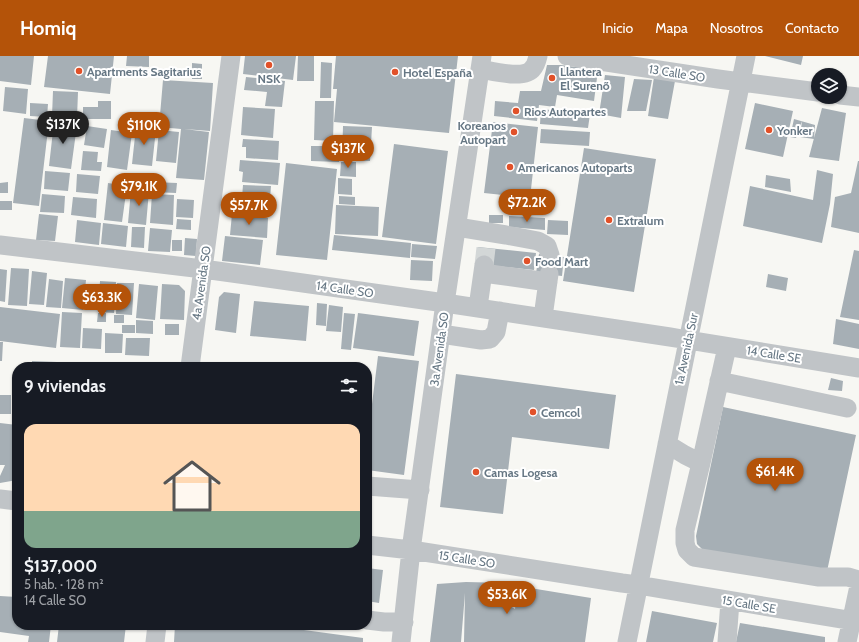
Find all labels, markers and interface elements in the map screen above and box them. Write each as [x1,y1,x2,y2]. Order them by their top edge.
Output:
text: Homiq [20,17,76,40]
text: Inicio [602,19,633,37]
text: Mapa [655,19,688,37]
text: Nosotros [710,19,763,37]
text: Contacto [785,19,839,37]
marker: NSK [264,60,274,70]
street label: 13 Calle SO [648,61,706,85]
place label: Apartments Sagitarius [87,64,201,79]
place label: Llantera El Surenõ [560,64,610,93]
place label: Hotel España [403,65,472,80]
marker: Apartments Sagitarius [74,66,84,76]
marker: Hotel España [390,67,400,77]
map controls [811,68,847,104]
button: layers [811,68,847,104]
place label: NSK [258,71,281,86]
marker: Llantera El Surenõ [547,73,557,83]
place label: Rios Autopartes [524,104,606,119]
marker: Rios Autopartes [511,106,521,116]
pin: $137K [35,111,91,145]
pin: $110K [116,112,172,146]
text: $137K [46,116,80,132]
text: $110K [127,117,161,133]
place label: Koreanos Autopart [458,118,506,147]
place label: Yonker [776,123,812,138]
marker: Yonker [764,125,774,135]
marker: Koreanos Autopart [509,127,519,137]
pin: $137K [320,135,376,169]
text: $137K [331,140,365,156]
place label: Americanos Autoparts [518,160,633,175]
marker: Americanos Autoparts [505,162,515,172]
pin: $79.1K [106,173,172,207]
text: $79.1K [121,178,157,194]
pin: $72.2K [494,189,560,223]
pin: $57.7K [216,192,282,226]
text: $72.2K [508,194,546,210]
text: $57.7K [230,197,268,213]
place label: Extralum [617,213,664,228]
marker: Extralum [604,215,614,225]
street label: 4a Avenida SO [188,245,214,321]
place label: Food Mart [535,254,588,269]
marker: Food Mart [522,256,532,266]
street label: 14 Calle SO [316,278,374,300]
pin: $63.3K [69,284,135,318]
text: $63.3K [82,289,122,305]
street label: 3a Avenida SO [426,311,452,387]
street label: 1a Avenida Sur [671,312,701,386]
street label: 14 Calle SE [746,342,803,366]
icon: filters [338,375,360,397]
text: 9 viviendas [24,376,106,396]
place label: Cemcol [541,405,580,420]
marker: Cemcol [528,407,538,417]
icon: home [156,450,228,522]
pin: $61.4K [742,458,808,492]
text: $61.4K [756,463,794,479]
place label: Camas Logesa [484,465,557,480]
marker: Camas Logesa [471,467,481,477]
street label: 15 Calle SO [438,547,496,571]
text: $137,000 [24,556,97,576]
text: 5 hab. · 128 m² [24,576,104,592]
pin: $53.6K [474,581,540,615]
text: $53.6K [487,586,527,602]
text: 14 Calle SO [24,592,86,608]
street label: 15 Calle SE [721,592,777,616]

